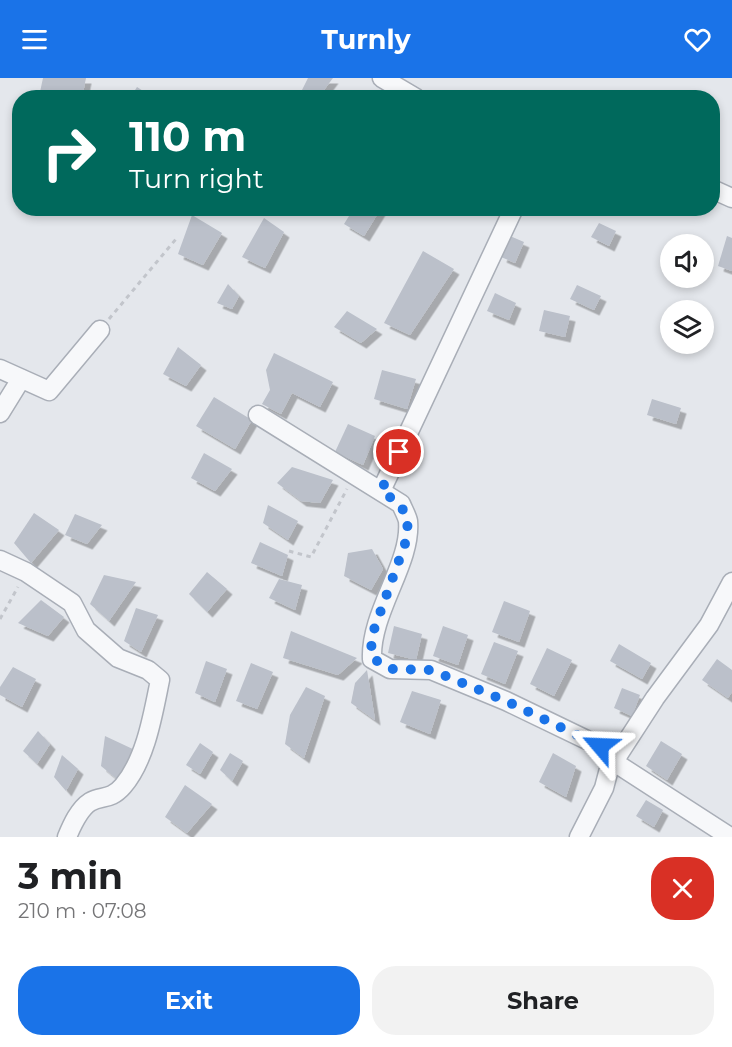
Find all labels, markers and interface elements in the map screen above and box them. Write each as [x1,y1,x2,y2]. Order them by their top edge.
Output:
icon: menu [18,23,51,56]
text: Turnly [321,23,411,56]
icon: heart [681,23,714,56]
text: 110 m [129,110,246,162]
icon: right [30,114,108,192]
text: Turn right [129,162,264,195]
map controls [660,234,714,354]
button: sound [660,234,714,288]
button: layers [660,300,714,354]
pin [373,426,424,477]
icon: arrive [382,435,415,468]
position arrow [568,714,632,778]
text: 3 min [18,854,123,898]
button: close [651,857,714,920]
text: 210 m · 07:08 [18,899,147,923]
button: Exit [18,966,360,1035]
button: Share [372,966,714,1035]

